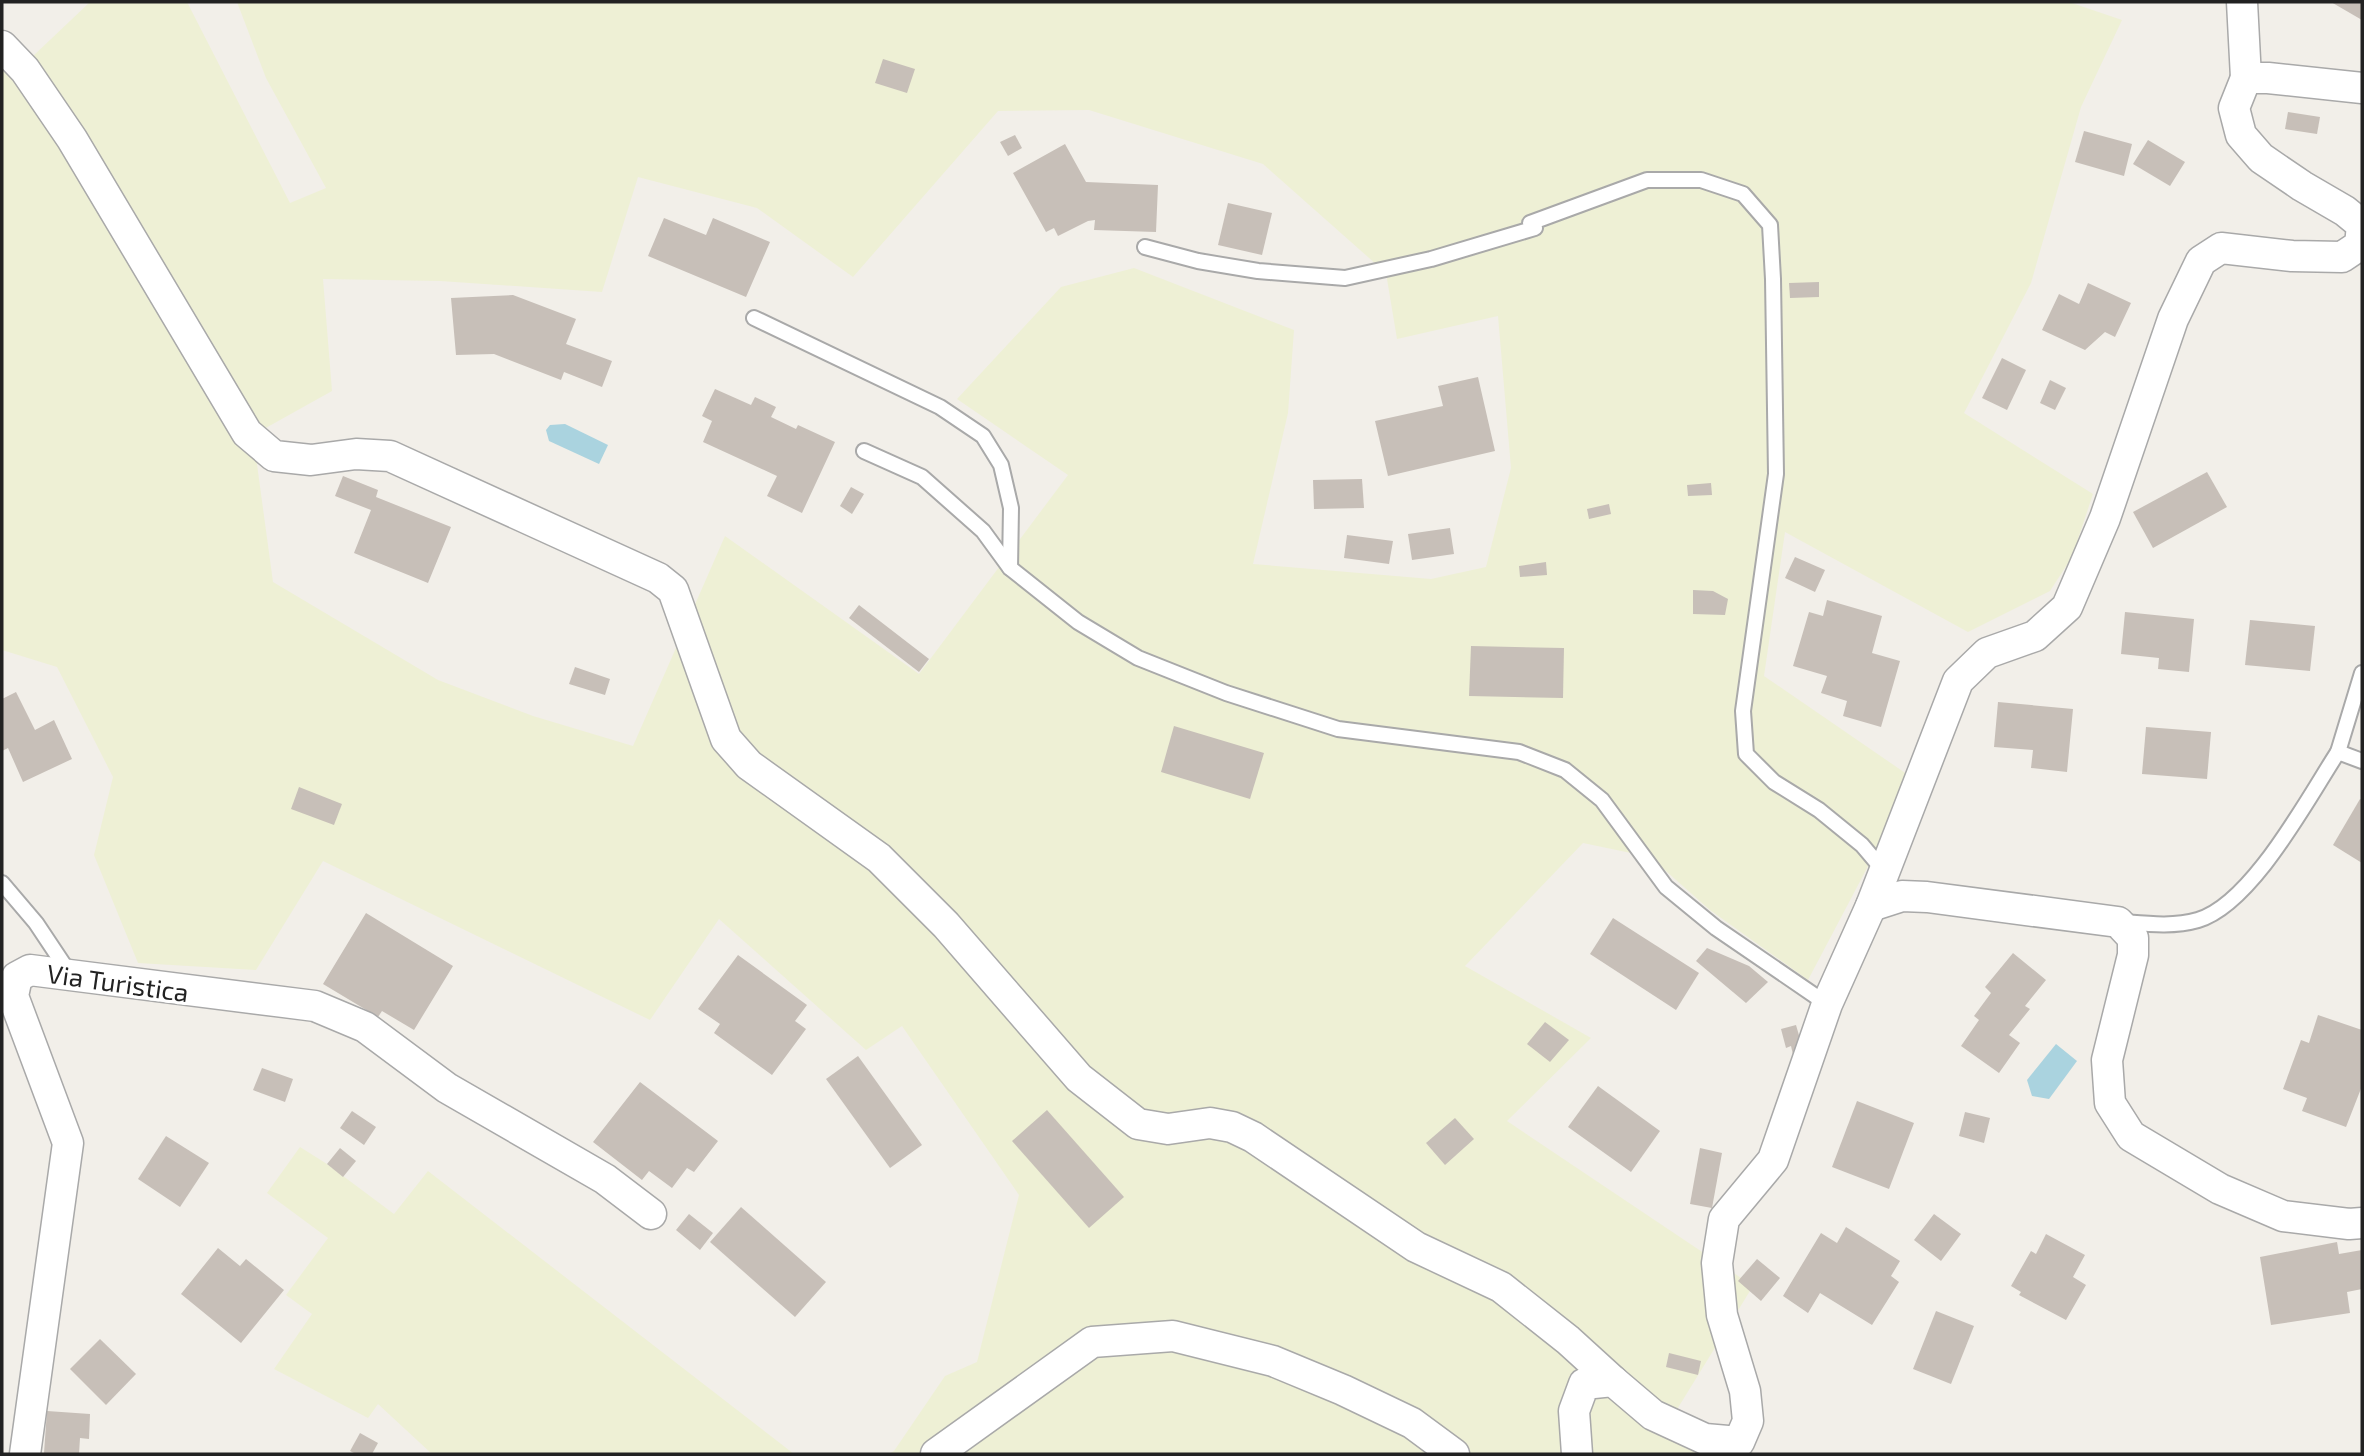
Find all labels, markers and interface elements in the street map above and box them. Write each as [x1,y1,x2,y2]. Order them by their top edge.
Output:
street label: Via Turistica [45,957,191,1007]

